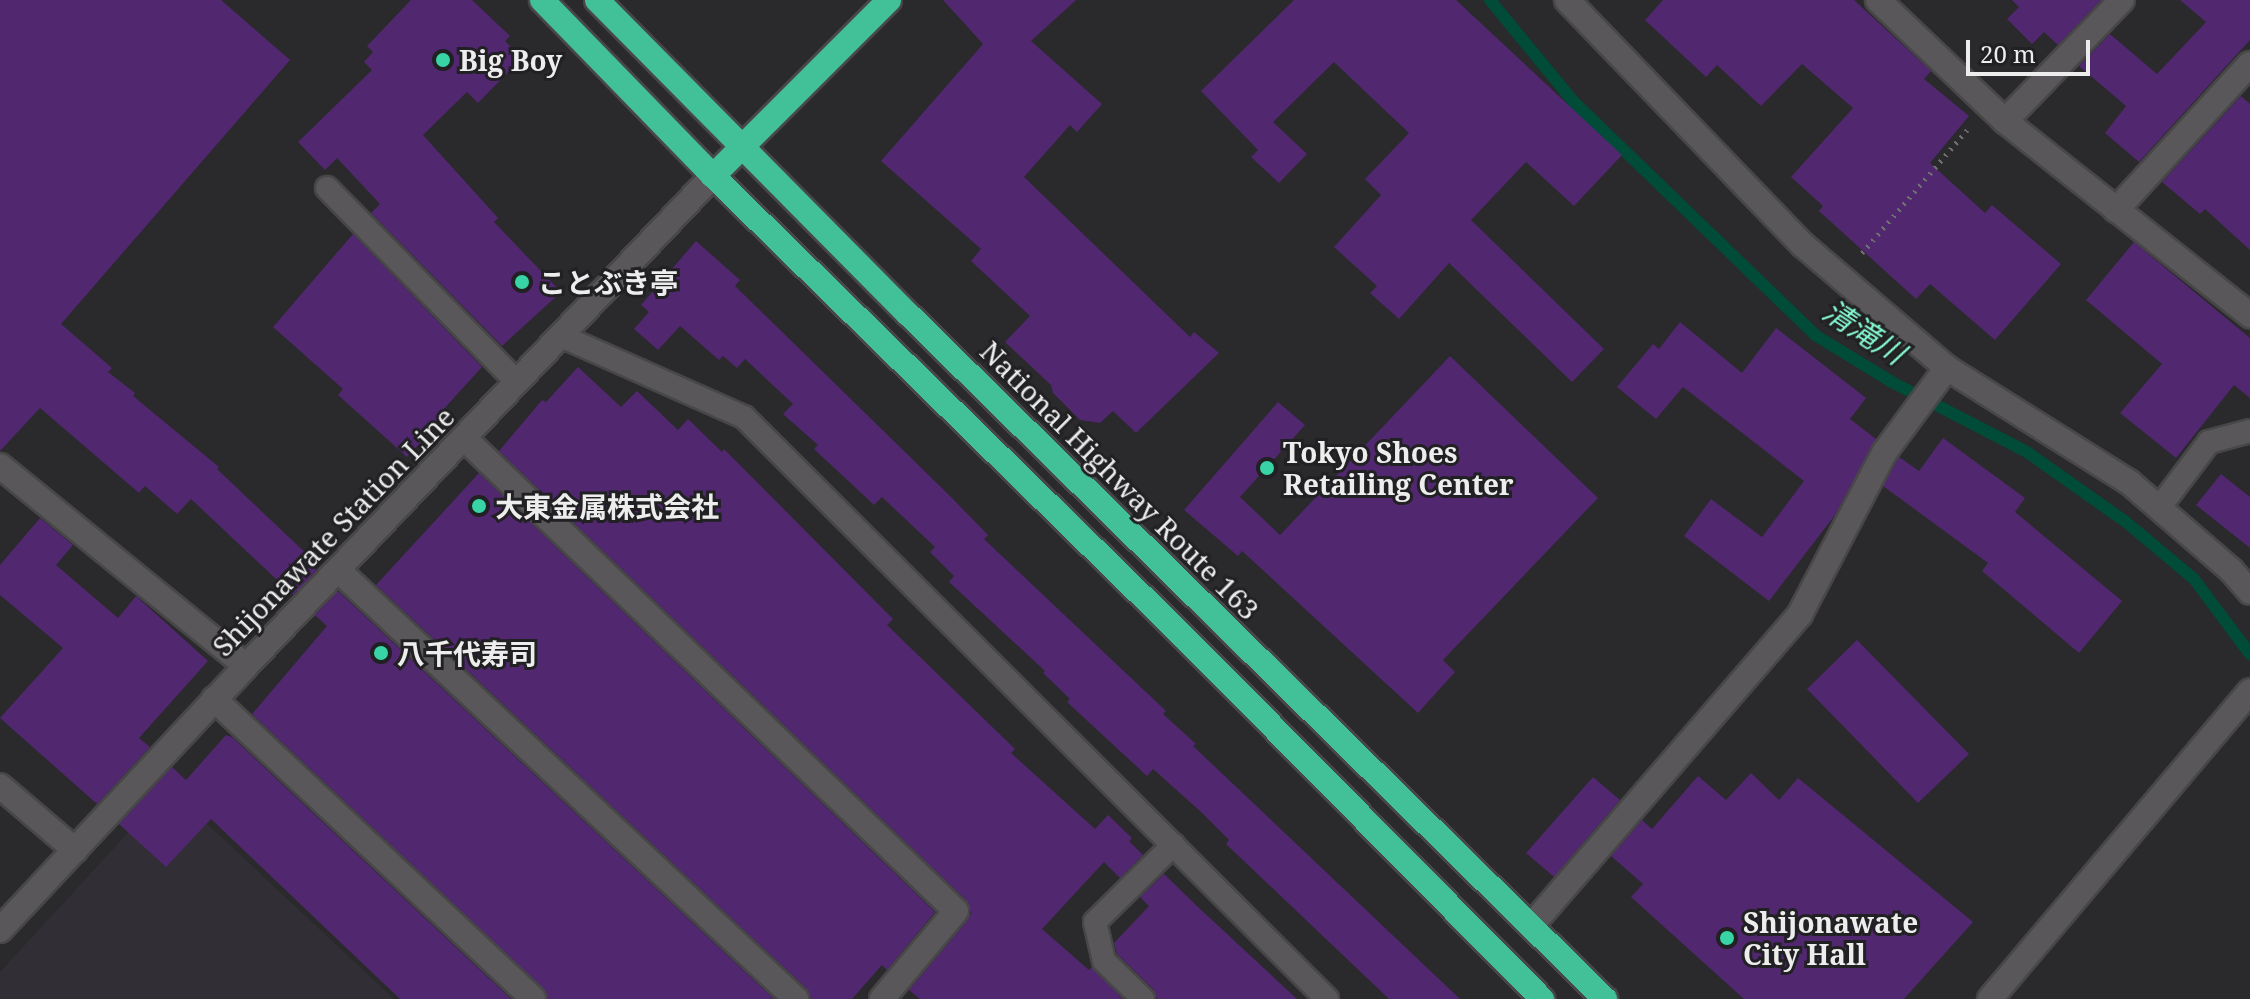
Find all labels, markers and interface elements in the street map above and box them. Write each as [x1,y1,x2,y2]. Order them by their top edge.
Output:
scale bar [1970,24,2094,74]
text: 20 m [1980,37,2036,70]
place label: Big Boy [459,43,562,77]
marker: Big Boy [434,51,452,69]
place label: ことぶき亭 [538,265,678,299]
marker: ことぶき亭 [513,273,531,291]
water label: 清滝川 [1816,292,1912,372]
street label: National Highway Route 163 [974,334,1266,626]
street label: Shijonawate Station Line [205,400,461,662]
place label: Tokyo Shoes Retailing Center [1283,435,1514,501]
marker: Tokyo Shoes Retailing Center [1258,459,1276,477]
place label: 大東金属株式会社 [495,489,719,523]
marker: 大東金属株式会社 [470,497,488,515]
place label: 八千代寿司 [397,636,537,670]
marker: 八千代寿司 [372,644,390,662]
place label: Shijonawate City Hall [1743,905,1918,971]
marker: Shijonawate City Hall [1718,929,1736,947]

